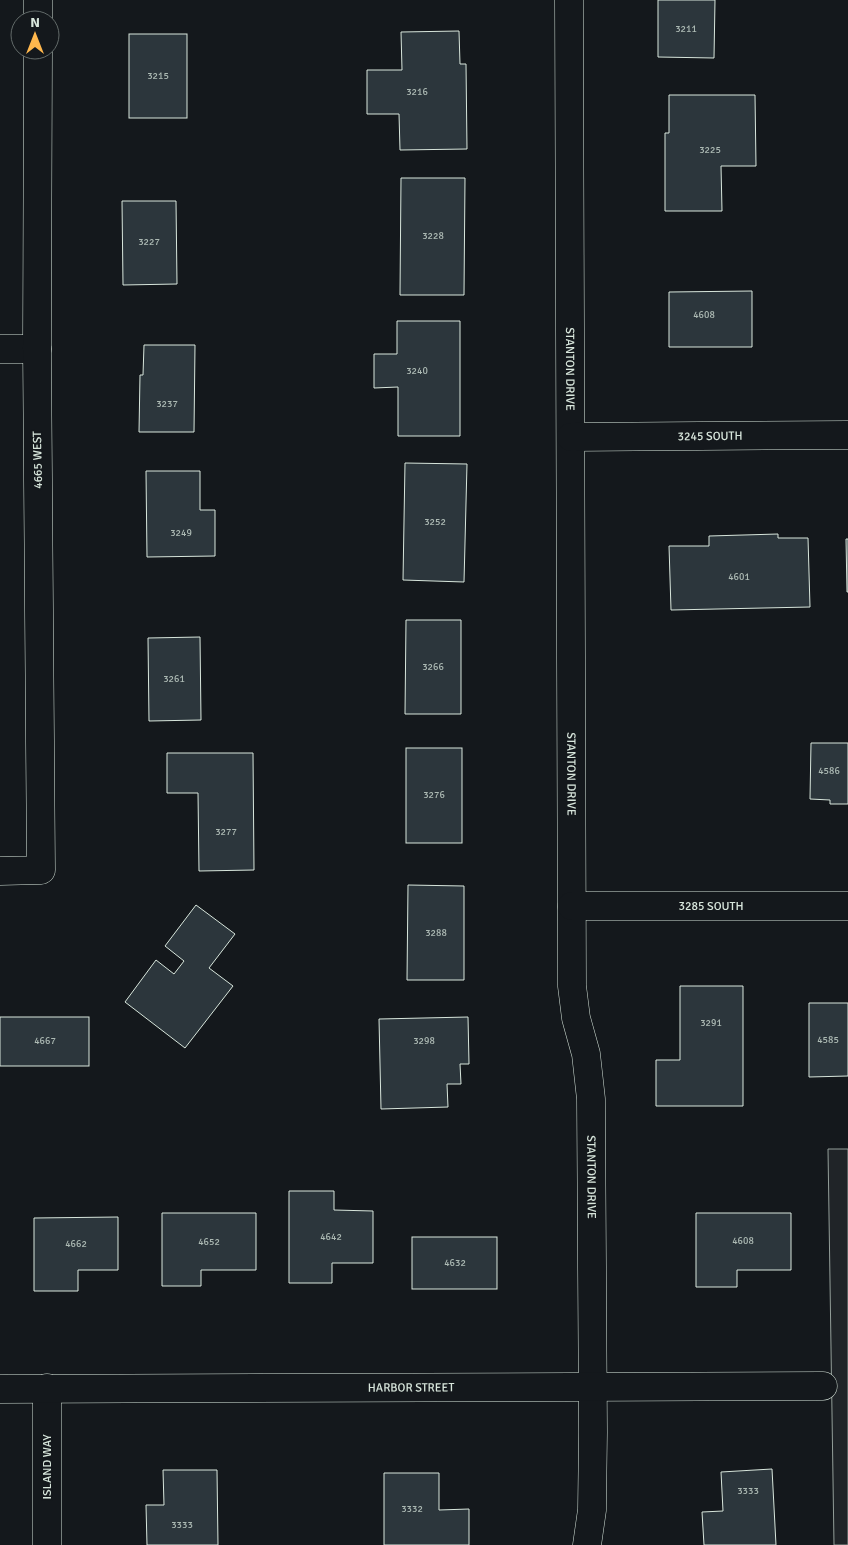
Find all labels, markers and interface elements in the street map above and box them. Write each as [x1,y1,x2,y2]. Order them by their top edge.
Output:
north arrow [10,10,60,60]
text: N [30,14,40,31]
house number: 3211 [675,23,697,35]
house number: 3215 [147,70,169,82]
house number: 3216 [406,86,428,98]
house number: 3225 [699,144,721,156]
house number: 3228 [422,230,444,242]
house number: 3227 [138,236,160,248]
house number: 4608 [693,309,715,321]
street label: STANTON DRIVE [562,327,578,411]
house number: 3240 [406,365,428,377]
house number: 3237 [156,398,178,410]
street label: 3245 SOUTH [677,428,743,444]
street label: 4665 WEST [30,431,46,489]
house number: 3252 [424,516,446,528]
house number: 3249 [170,527,192,539]
house number: 4601 [728,571,750,583]
house number: 3266 [422,661,444,673]
house number: 3261 [163,673,185,685]
street label: STANTON DRIVE [564,732,579,816]
house number: 4586 [818,765,840,777]
house number: 3276 [423,789,445,801]
house number: 3277 [215,826,237,838]
street label: 3285 SOUTH [678,899,744,914]
house number: 3288 [425,927,447,939]
house number: 3291 [700,1017,722,1029]
house number: 4585 [817,1034,839,1046]
house number: 4667 [34,1035,56,1047]
house number: 3298 [413,1035,435,1047]
street label: STANTON DRIVE [584,1135,599,1219]
house number: 4642 [320,1231,342,1243]
house number: 4608 [732,1235,754,1247]
house number: 4652 [198,1236,220,1248]
house number: 4662 [65,1238,87,1250]
house number: 4632 [444,1257,466,1269]
street label: HARBOR STREET [368,1380,454,1395]
street label: ISLAND WAY [40,1435,55,1499]
house number: 3333 [737,1485,759,1497]
house number: 3332 [401,1503,423,1515]
house number: 3333 [171,1519,193,1531]

